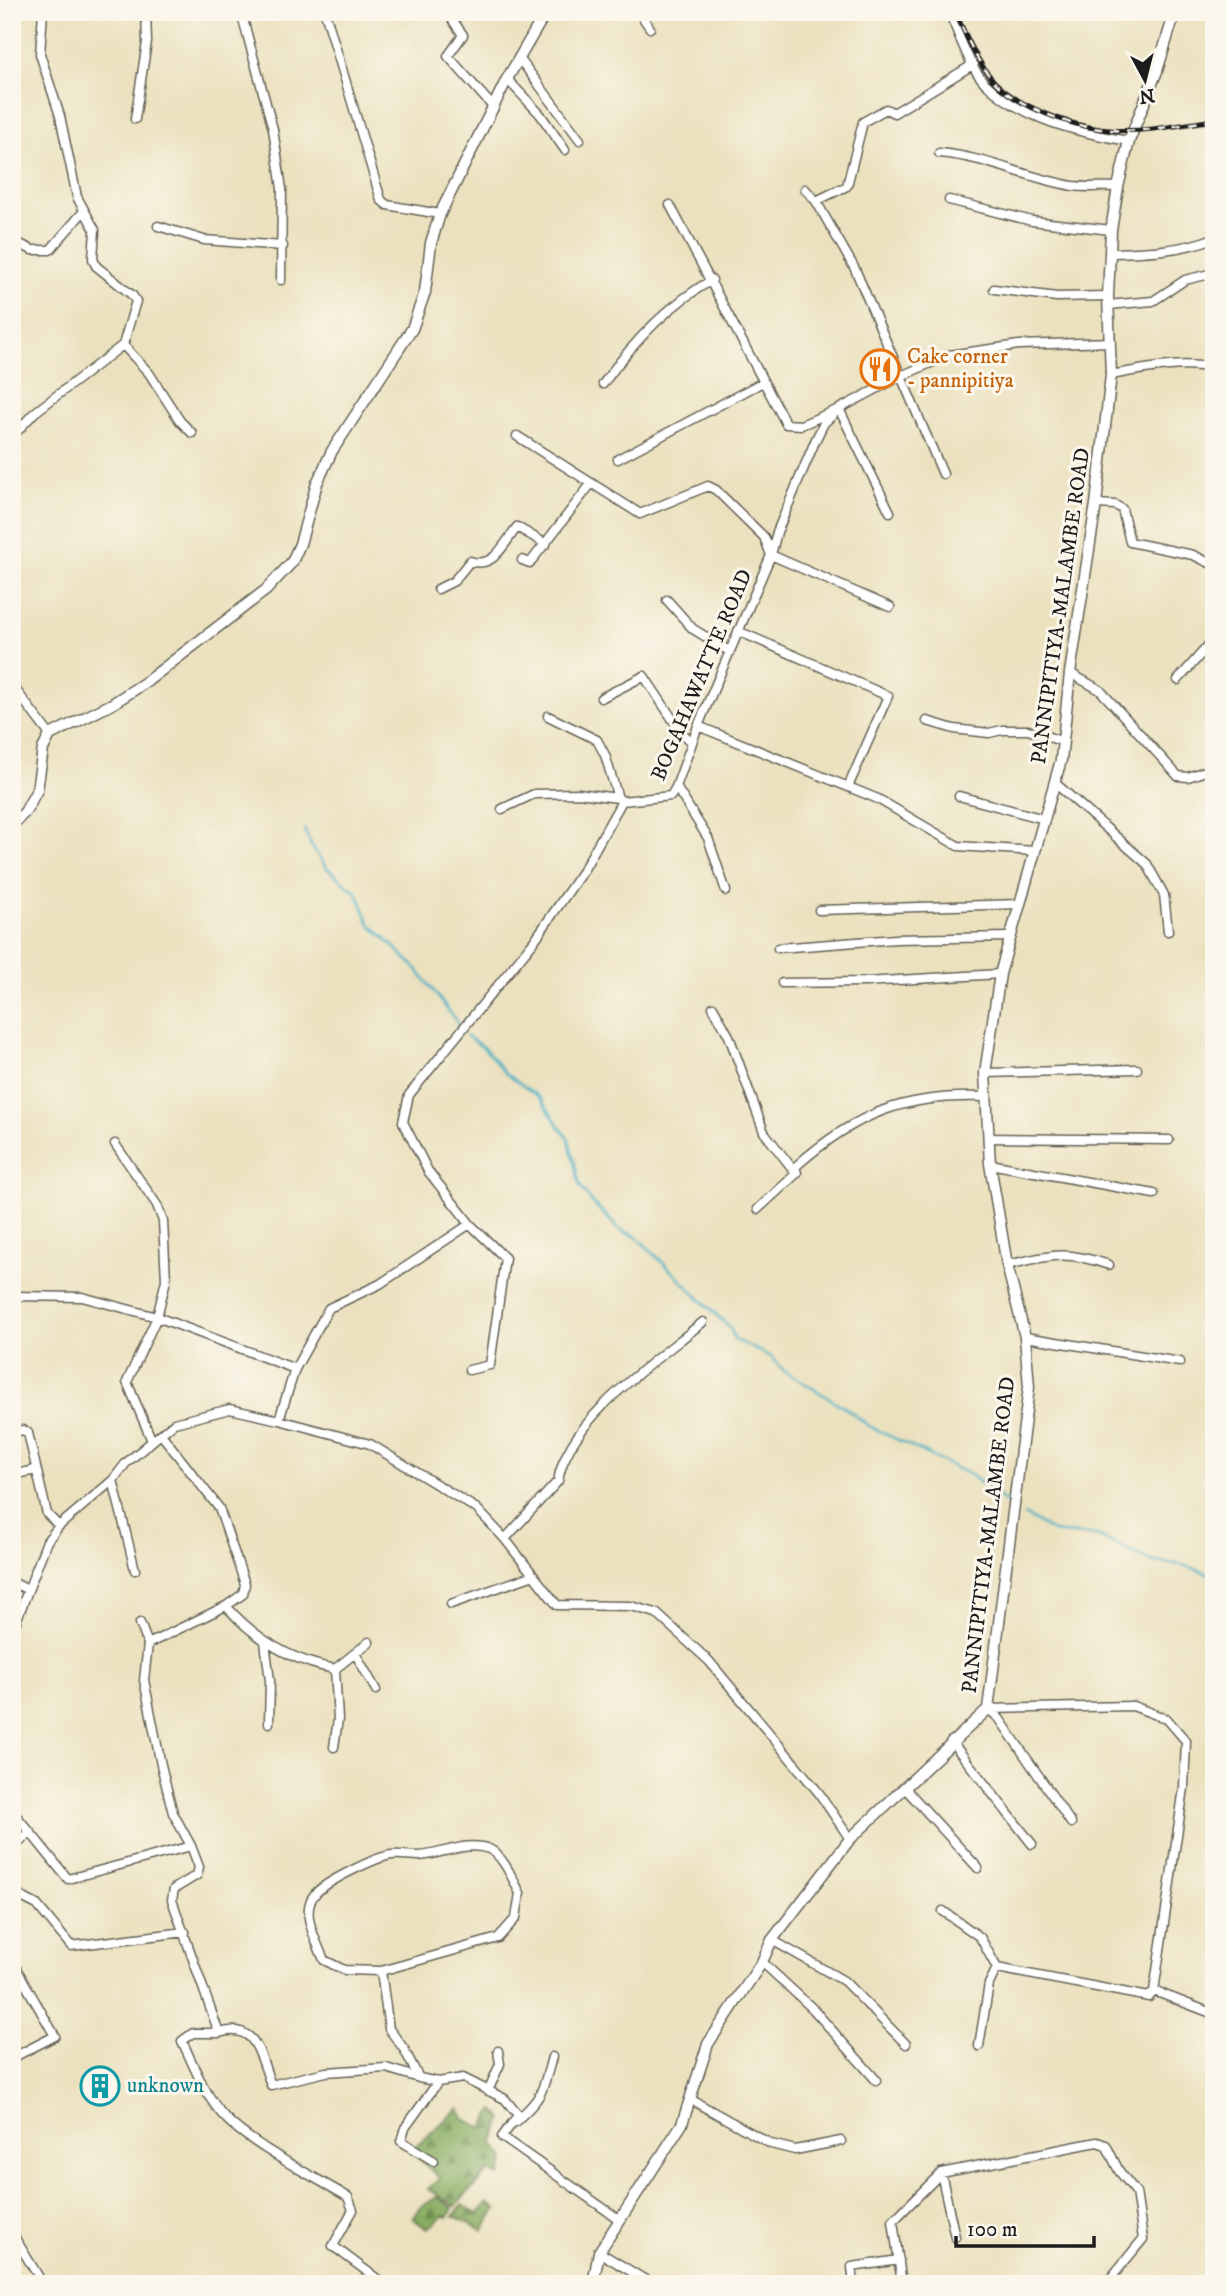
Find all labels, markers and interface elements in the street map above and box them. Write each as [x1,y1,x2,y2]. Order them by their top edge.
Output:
north arrow [1110,46,1180,116]
text: N [1137,83,1156,108]
place label: Cake corner - pannipitiya [907,344,1014,394]
restaurant icon: Cake corner - pannipitiya [859,348,901,390]
street label: PANNIPITIYA-MALAMBE ROAD [1026,446,1096,766]
street label: BOGAHAWATTE ROAD [646,565,758,785]
street label: PANNIPITIYA-MALAMBE ROAD [957,1375,1021,1695]
building icon: unknown [79,2065,121,2107]
place label: unknown [127,2073,204,2099]
scale bar [956,2205,1095,2249]
text: 100 m [967,2217,1018,2243]

